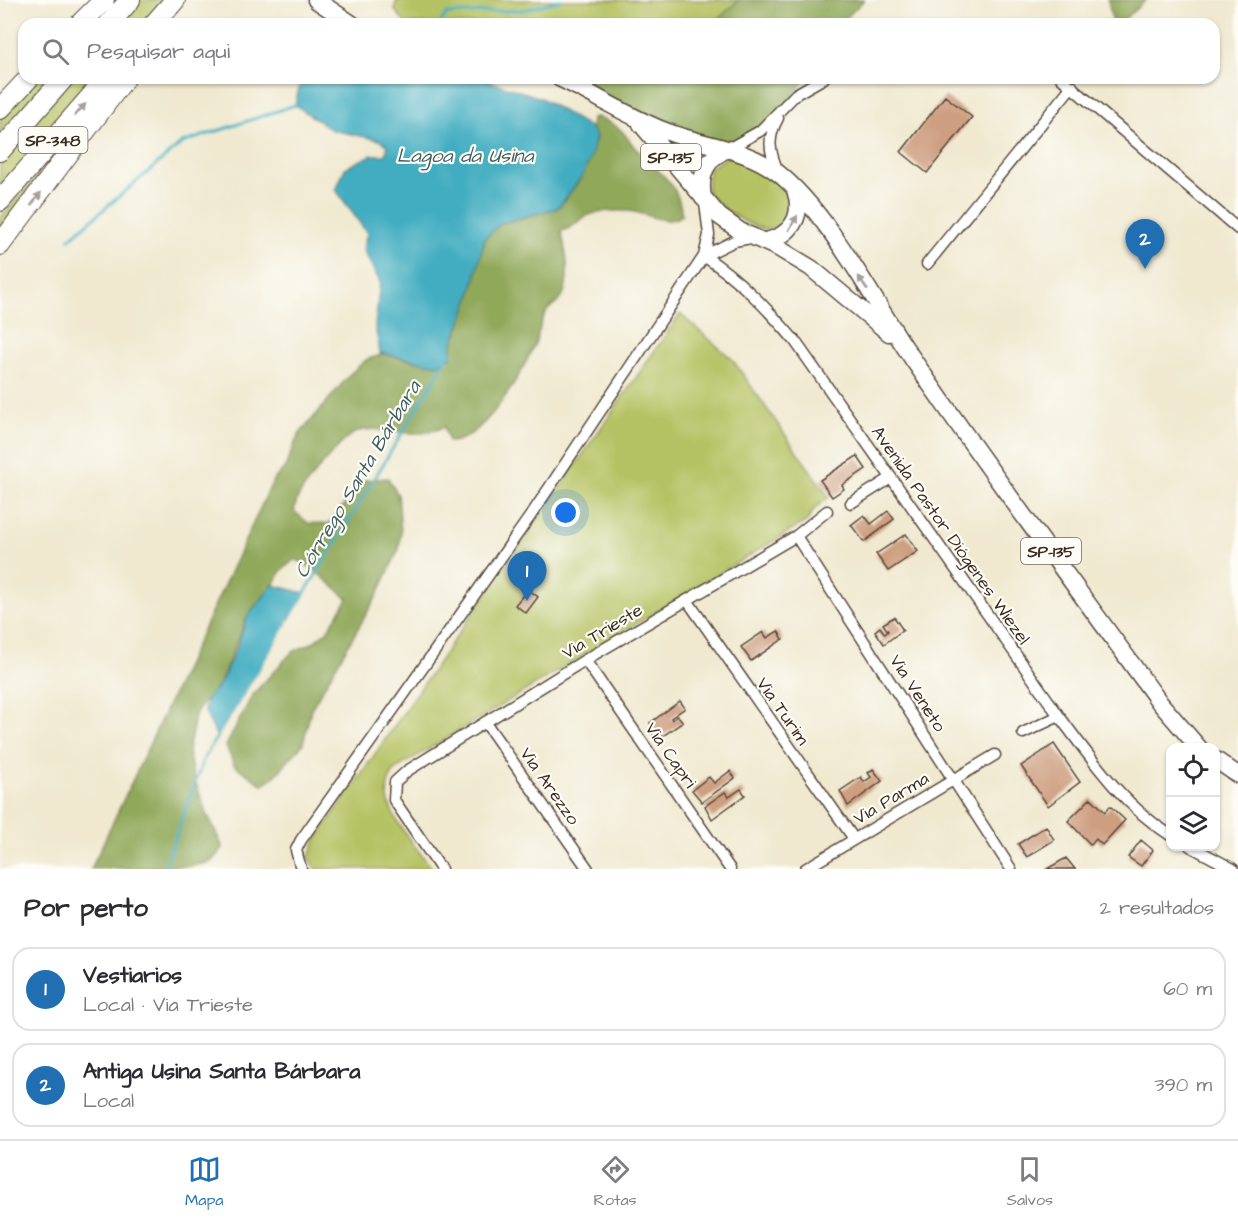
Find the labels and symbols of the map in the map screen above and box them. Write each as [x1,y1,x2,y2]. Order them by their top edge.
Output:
one-way arrow [73,102,87,117]
road number: SP-348 [19,127,88,153]
water label: Lagoa da Usina [397,142,534,171]
road number: SP-135 [641,144,701,170]
one-way arrow [29,191,41,206]
one-way arrow [788,214,798,231]
pin: 2 [1126,220,1164,269]
one-way arrow [858,275,869,292]
water label: Córrego Santa Bárbara [288,375,429,584]
street label: Avenida Pastor Diógenes Wiezel [865,421,1036,650]
your location [551,498,580,527]
road number: SP-135 [1021,538,1081,564]
pin: 1 [508,552,546,601]
street label: Via Trieste [557,597,648,665]
street label: Via Veneto [883,650,952,737]
street label: Via Turim [750,672,815,750]
street label: Via Capri [639,717,702,793]
street label: Via Arezzo [514,742,586,830]
street label: Via Parma [849,766,934,831]

